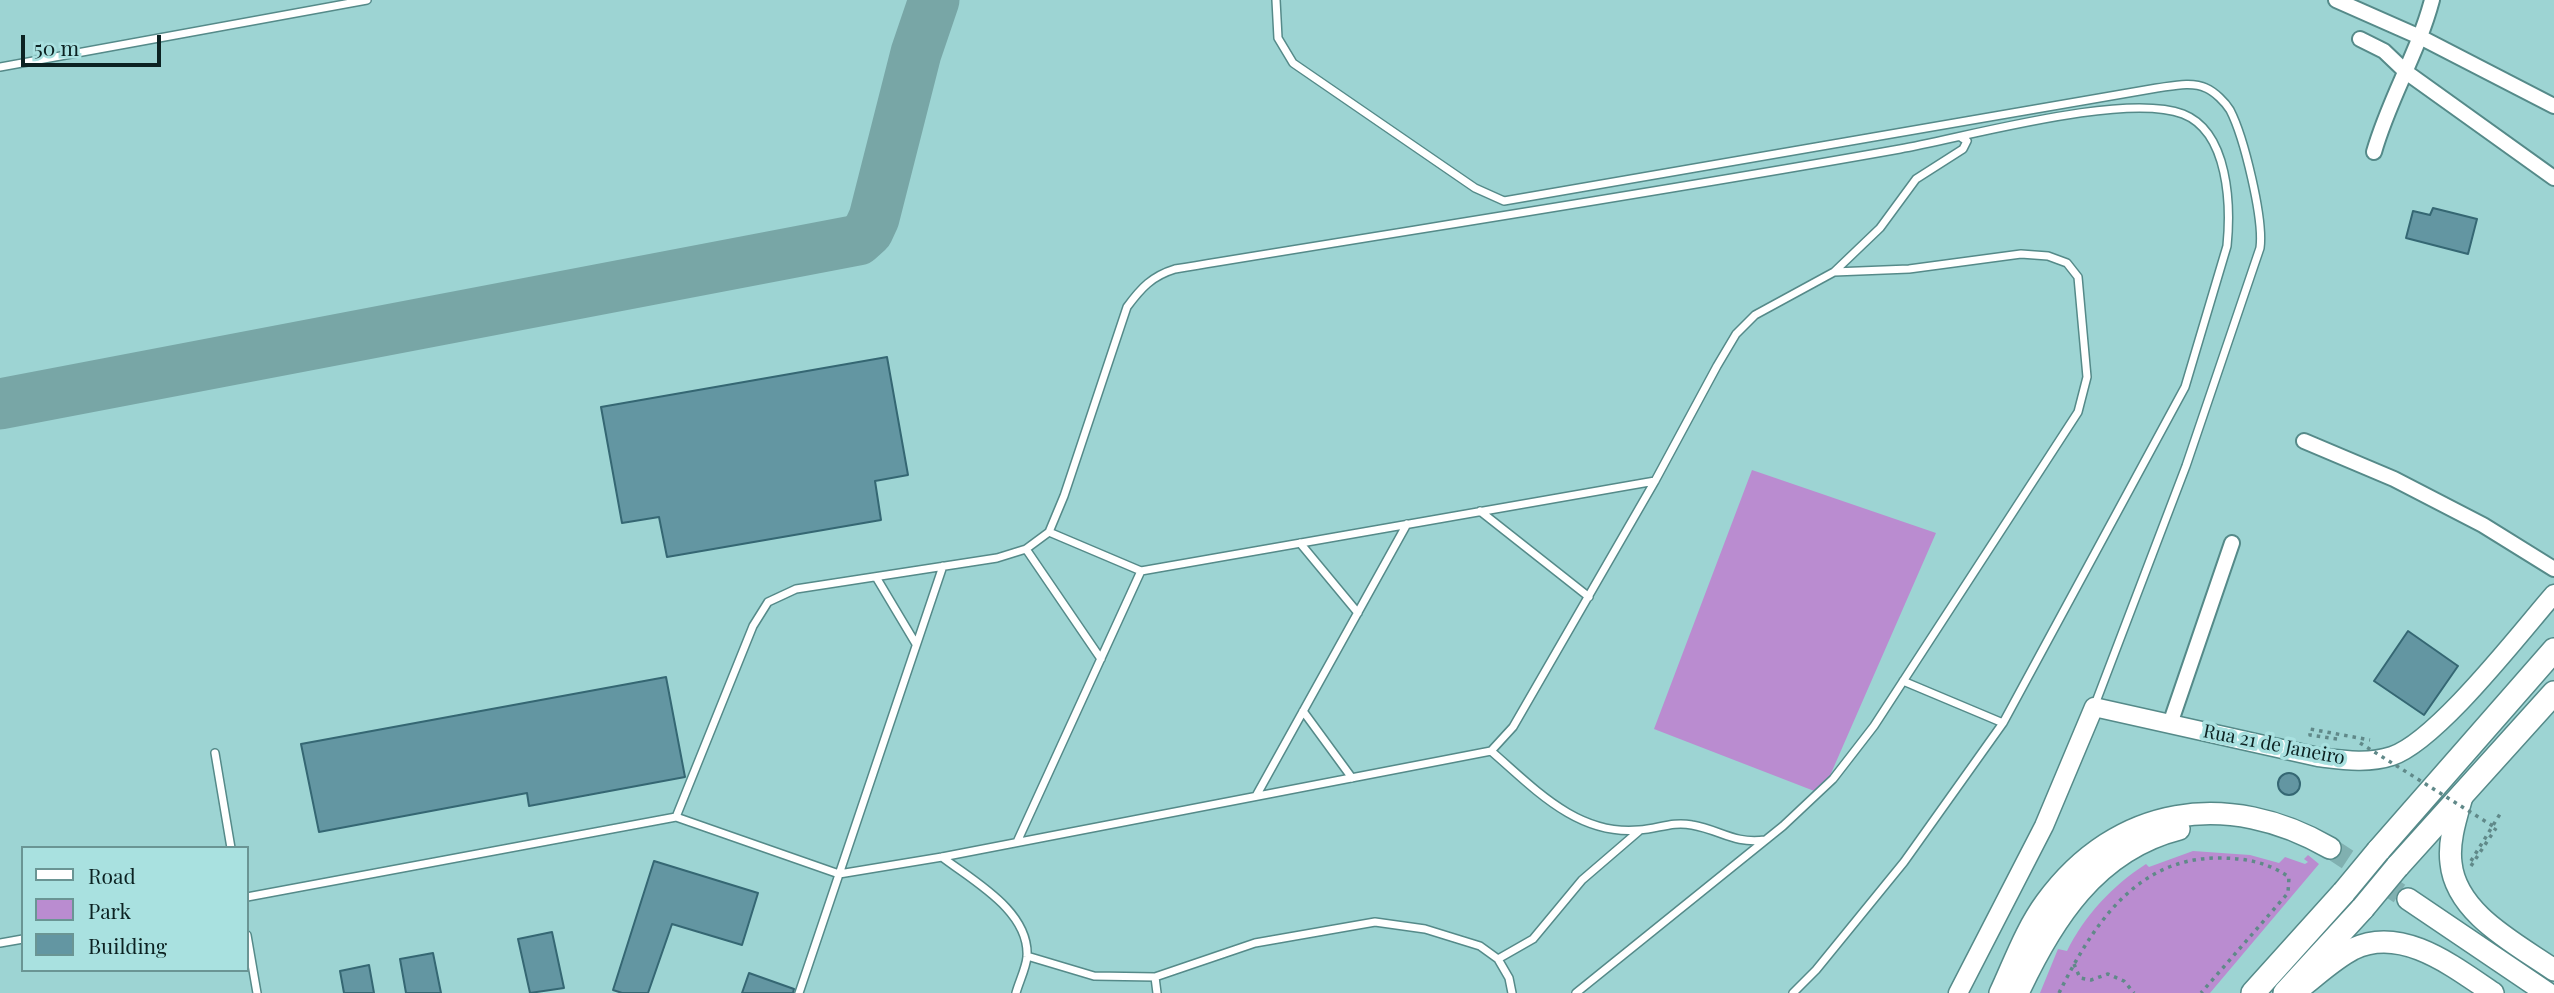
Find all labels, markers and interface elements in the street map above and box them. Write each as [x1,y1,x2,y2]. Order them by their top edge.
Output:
scale bar [24,21,164,65]
text: 50 m [34,33,79,61]
street label: Rua 21 de Janeiro [2201,720,2347,770]
legend [21,846,248,972]
text: Road [88,861,136,889]
text: Park [88,896,131,924]
text: Building [88,931,167,959]

